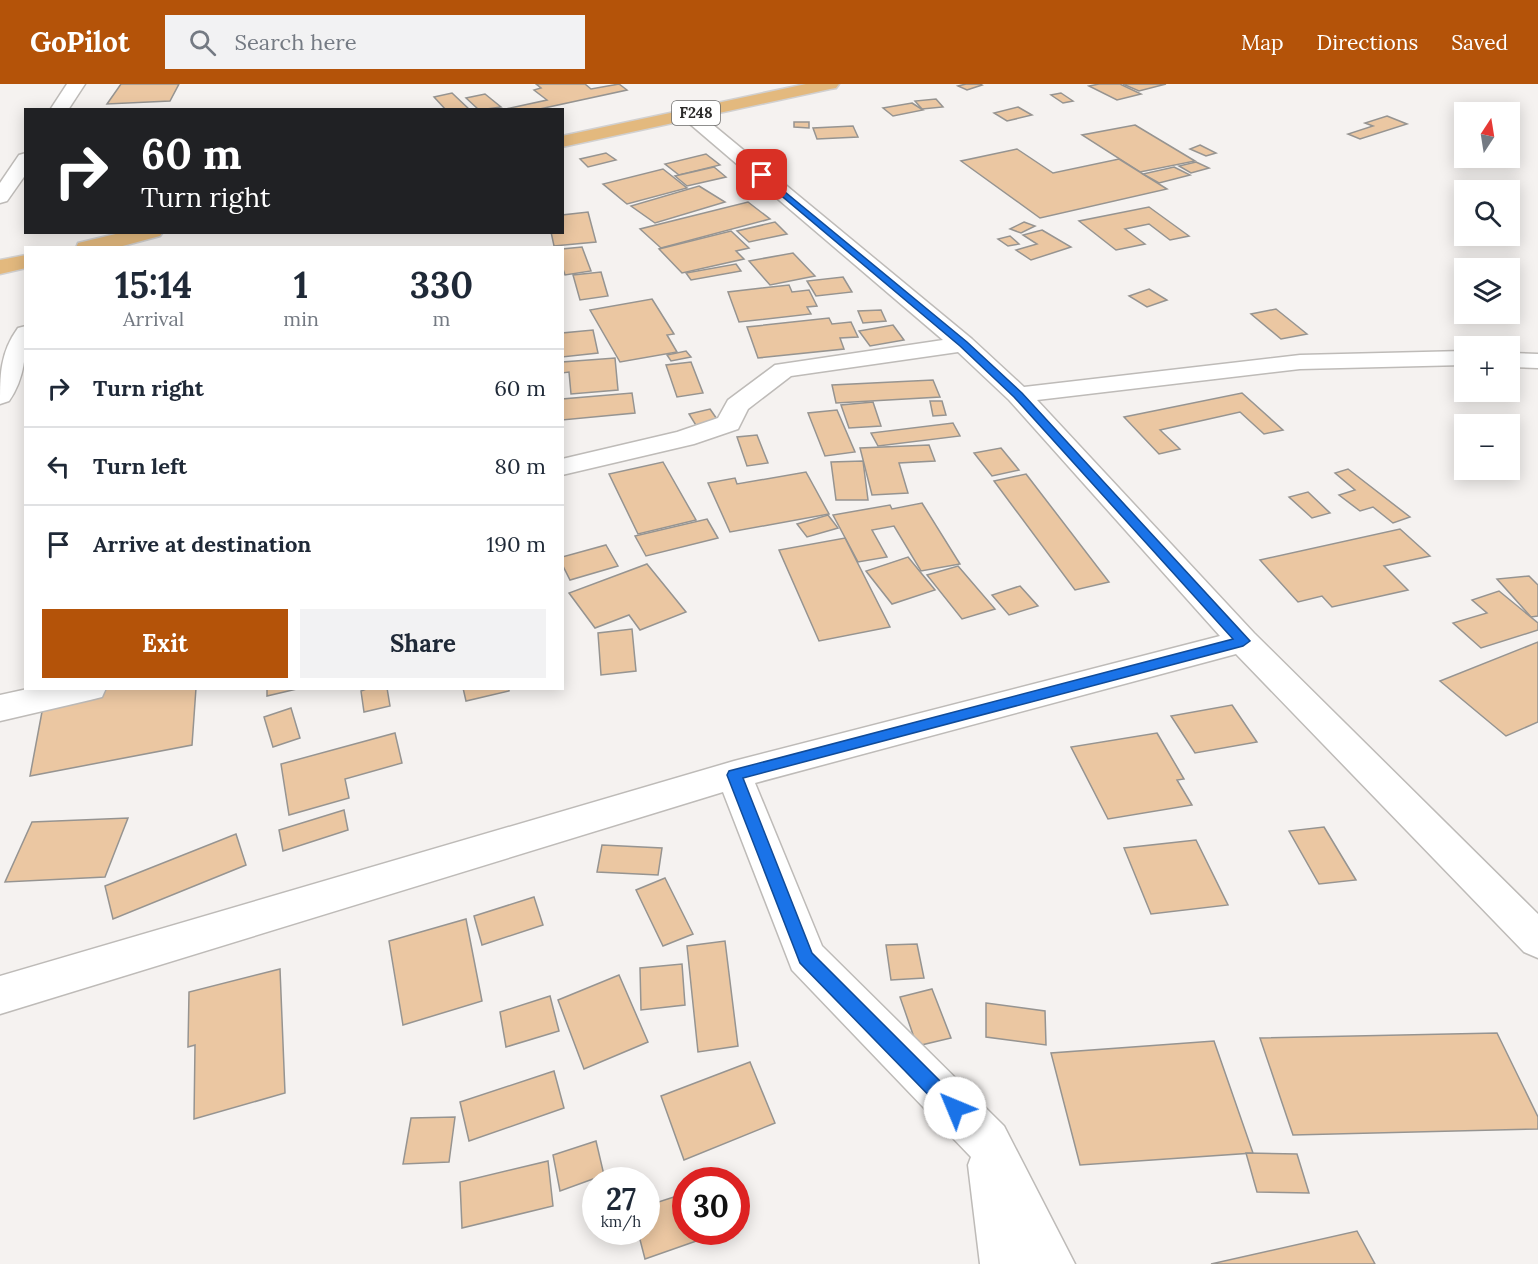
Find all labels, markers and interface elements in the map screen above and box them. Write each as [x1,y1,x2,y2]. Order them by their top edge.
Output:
search box [165,15,585,69]
text: GoPilot [30,24,129,60]
icon: search [186,26,219,59]
text: Search here [234,28,357,56]
text: Map [1241,29,1284,56]
text: Directions [1317,29,1418,56]
text: Saved [1451,29,1508,56]
road number: F248 [672,101,720,125]
north arrow [1454,102,1520,168]
map controls [1454,102,1520,480]
text: 60 m [141,127,242,181]
icon: right [42,132,120,210]
pin [736,149,787,200]
icon: arrive [745,158,778,191]
text: Turn right [141,180,270,214]
button: search [1454,180,1520,246]
button: layers [1454,258,1520,324]
text: 15:14 [115,262,192,308]
text: 1 [294,262,308,308]
text: 330 [410,262,473,308]
text: Arrival [123,306,184,331]
text: min [283,306,319,331]
text: m [432,306,450,331]
button: + [1454,336,1520,402]
icon: right [42,372,75,405]
text: Turn right [93,374,204,402]
text: 60 m [494,374,546,402]
button: − [1454,414,1520,480]
icon: left [42,450,75,483]
text: Turn left [93,452,187,480]
text: 80 m [495,452,546,480]
icon: arrive [42,528,75,561]
text: Arrive at destination [93,530,311,558]
text: 190 m [486,530,546,558]
button: Exit [42,609,288,678]
button: Share [300,609,546,678]
position arrow [923,1076,987,1140]
speed limit sign: 30 [672,1167,750,1245]
text: 27 [606,1180,636,1218]
text: km/h [601,1212,641,1231]

